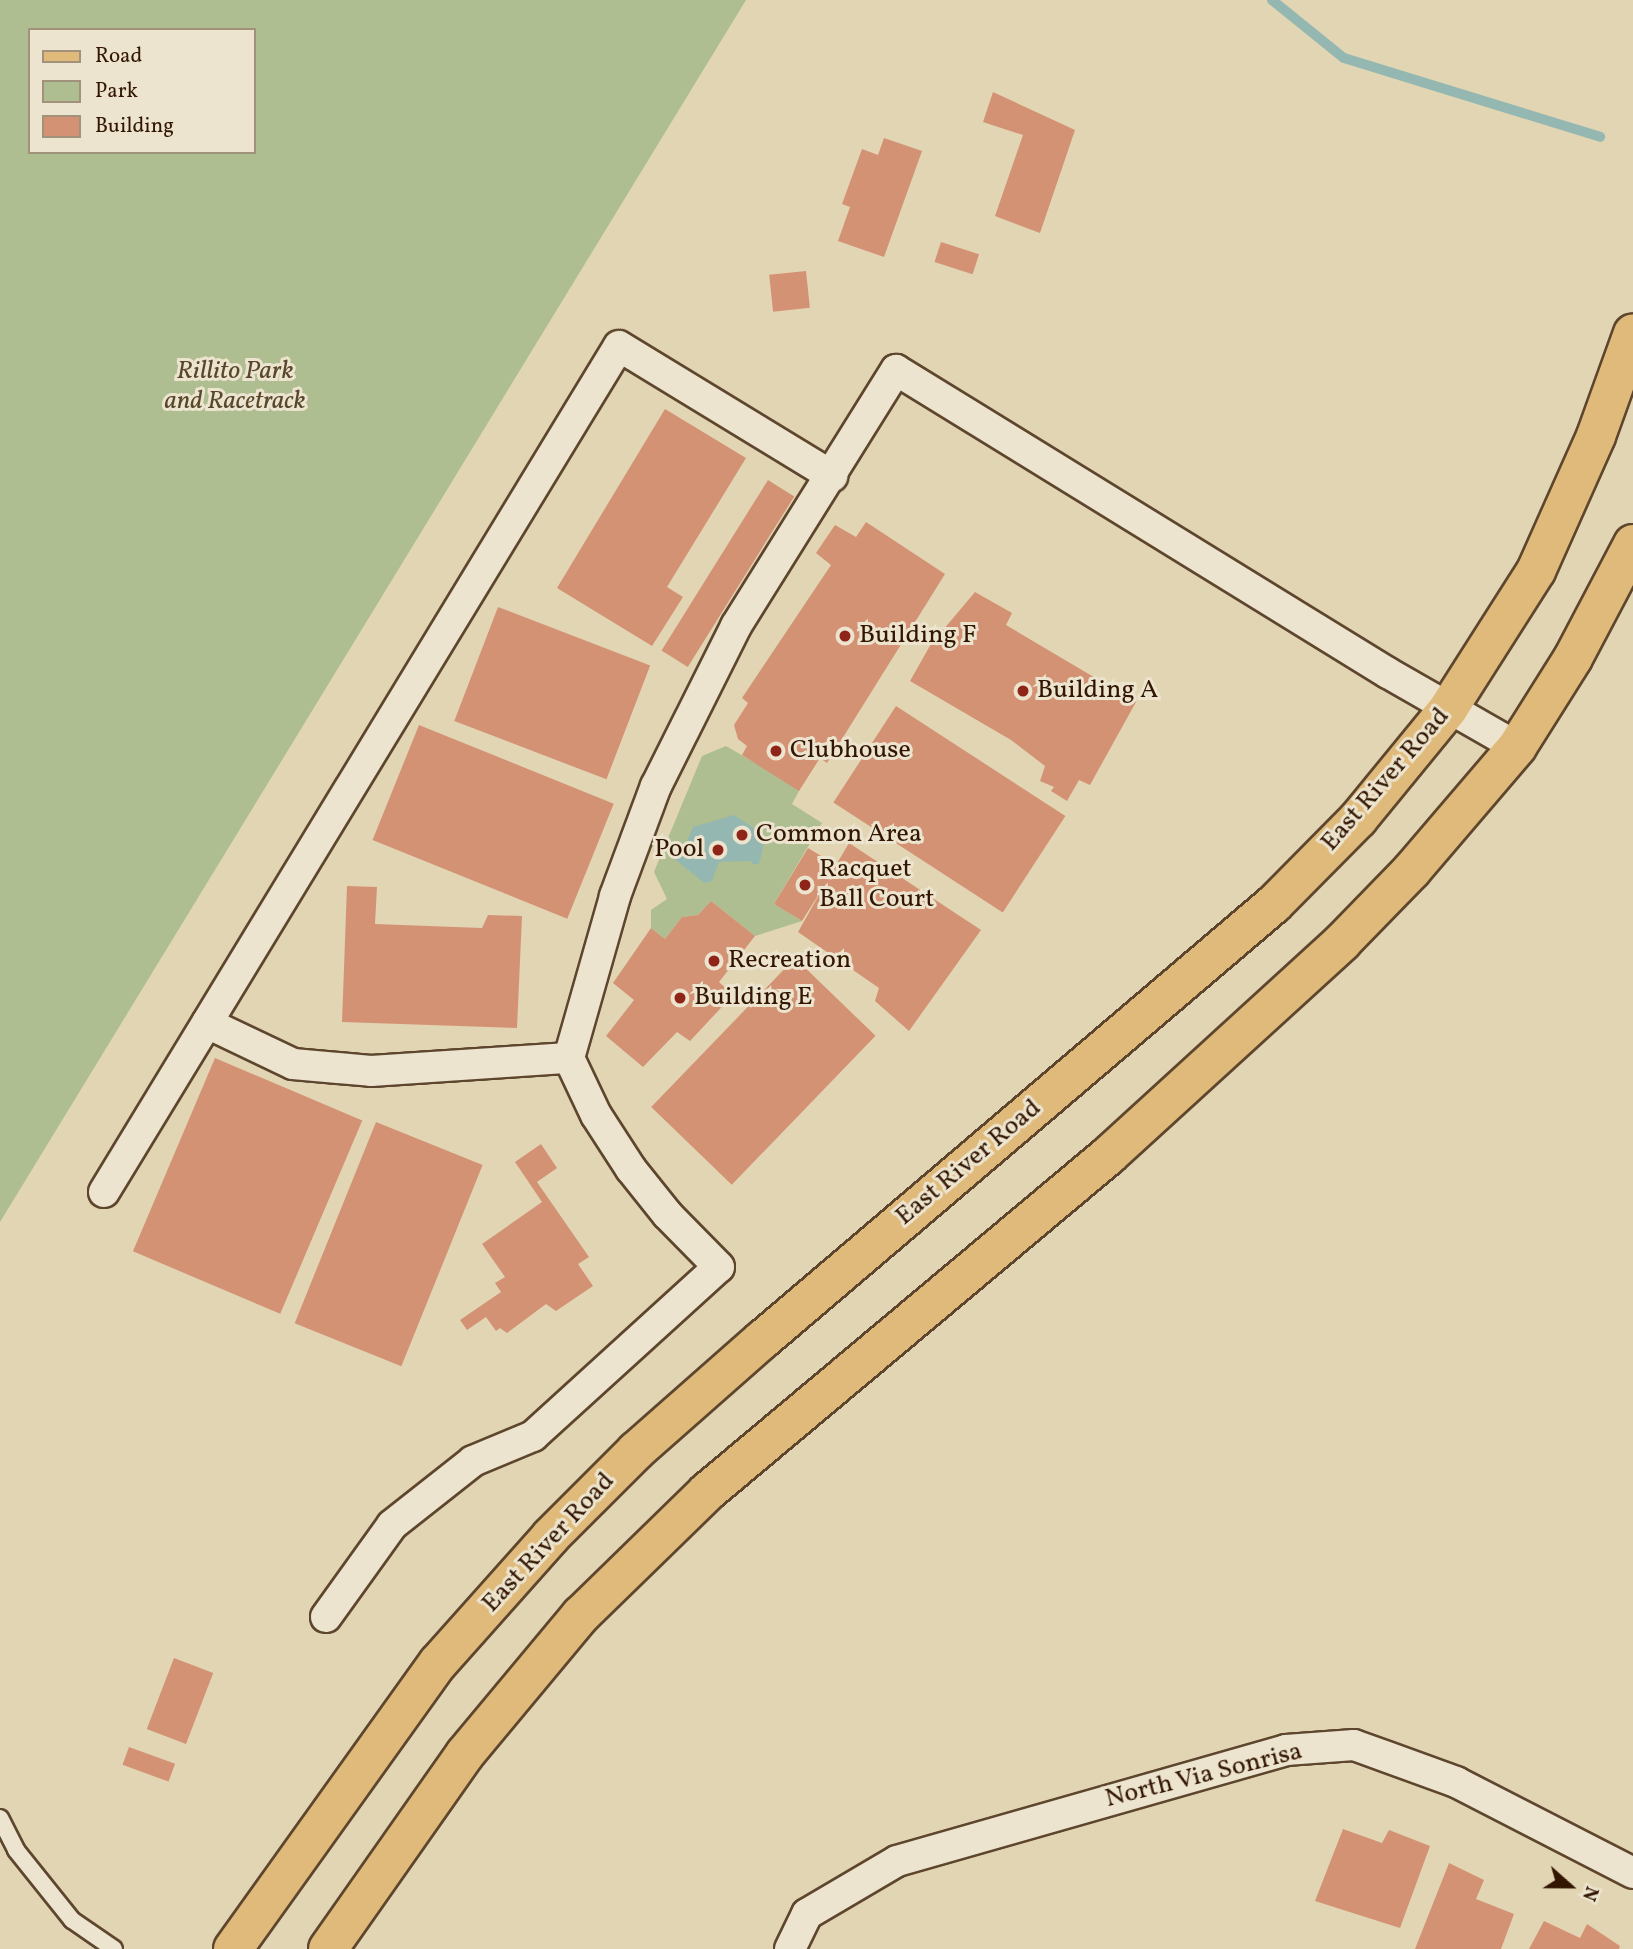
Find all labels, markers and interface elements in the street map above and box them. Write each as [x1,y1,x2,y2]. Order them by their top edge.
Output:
legend [28,28,256,154]
text: Road [95,42,142,71]
text: Park [95,77,138,106]
text: Building [95,112,174,141]
park label: Rillito Park and Racetrack [164,356,306,418]
place label: Building F [859,620,977,652]
marker: Building F [837,628,853,644]
place label: Building A [1037,675,1158,707]
marker: Building A [1015,683,1031,699]
street label: East River Road [1315,702,1457,858]
place label: Clubhouse [790,735,911,767]
marker: Clubhouse [768,743,784,759]
place label: Common Area [756,819,922,851]
marker: Common Area [734,827,750,843]
place label: Pool [654,834,704,866]
marker: Pool [710,842,726,858]
place label: Racquet Ball Court [819,854,934,916]
marker: Racquet Ball Court [797,877,813,893]
place label: Recreation [728,945,851,977]
marker: Recreation [706,953,722,969]
place label: Building E [694,982,813,1014]
marker: Building E [672,990,688,1006]
street label: East River Road [890,1093,1048,1233]
street label: East River Road [476,1466,622,1620]
street label: North Via Sonrisa [1102,1736,1306,1816]
north arrow [1535,1851,1605,1921]
text: N [1575,1882,1604,1905]

